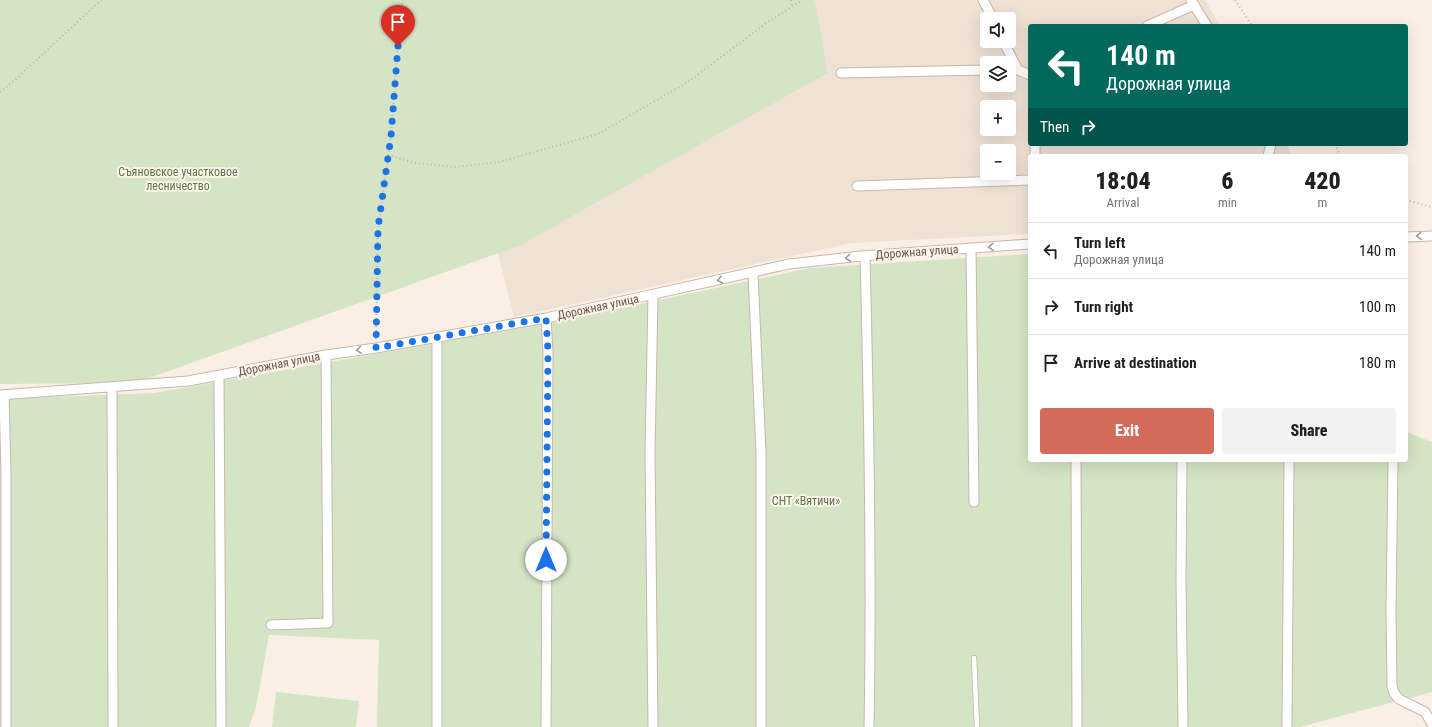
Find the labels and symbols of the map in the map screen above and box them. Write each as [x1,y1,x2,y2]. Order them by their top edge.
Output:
pin [381,5,415,46]
park label: Съяновское участковое лесничество [118,165,238,193]
one-way arrow [1416,232,1422,241]
street label: Дорожная улица [875,242,959,262]
one-way arrow [988,242,994,251]
one-way arrow [845,253,851,262]
one-way arrow [716,276,723,284]
street label: Дорожная улица [556,291,640,322]
one-way arrow [355,345,362,354]
street label: Дорожная улица [237,349,321,379]
park label: СНТ «Вятичи» [772,494,840,508]
position arrow [525,539,567,581]

